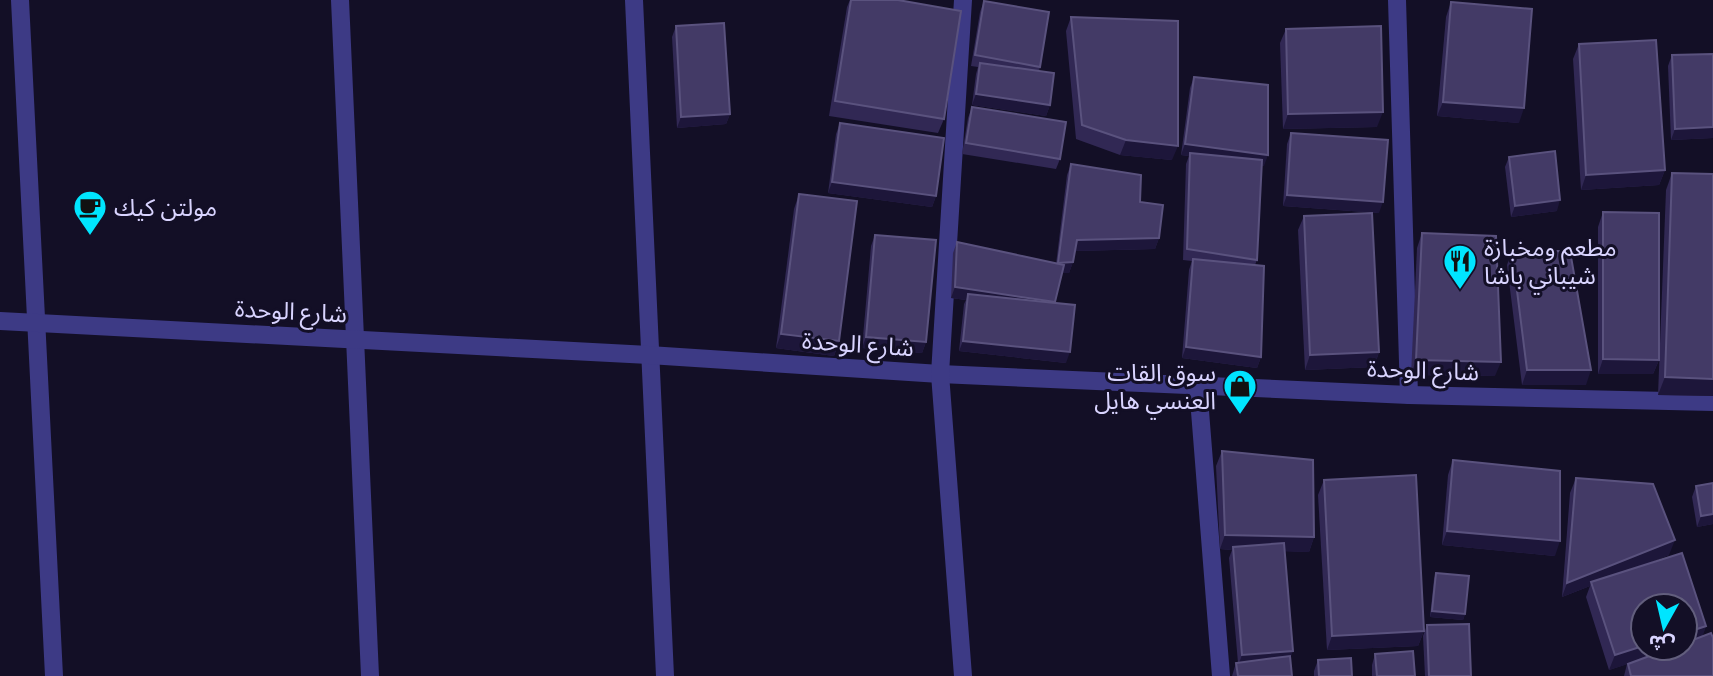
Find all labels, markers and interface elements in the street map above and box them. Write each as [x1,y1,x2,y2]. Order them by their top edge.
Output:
cafe icon: مولتن كيك [71,188,109,237]
place label: مولتن كيك [114,194,217,222]
place label: مطعم ومخبازة شيباني باشا [1484,234,1617,294]
restaurant icon: مطعم ومخبازة شيباني باشا [1441,242,1479,291]
street label: شارع الوحدة [234,295,348,331]
street label: شارع الوحدة [801,327,915,365]
street label: شارع الوحدة [1366,355,1480,389]
place label: سوق القات العنسي هايل [1094,359,1216,419]
shop icon: سوق القات العنسي هايل [1221,367,1259,416]
north arrow [1629,592,1699,662]
text: ش [1647,631,1676,657]

